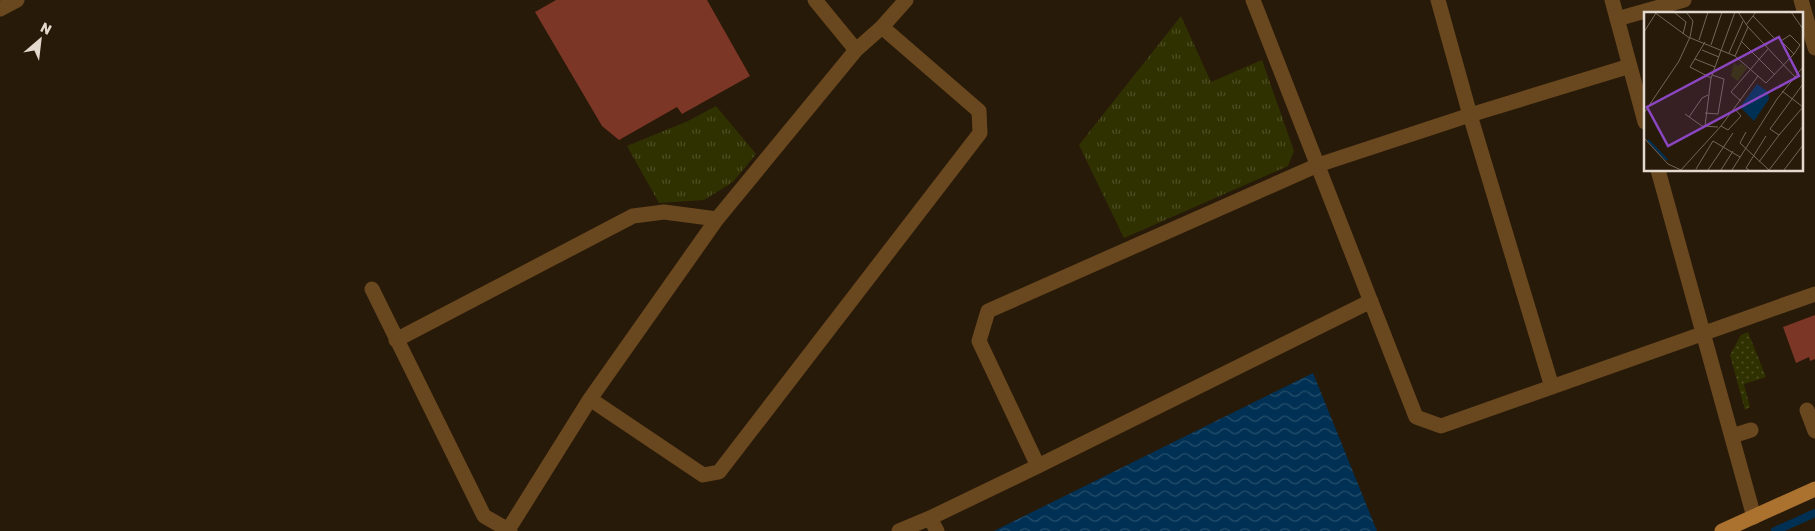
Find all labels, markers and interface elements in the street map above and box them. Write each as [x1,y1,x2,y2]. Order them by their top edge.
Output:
inset map [1644,12,1802,171]
north arrow [15,15,65,65]
text: N [37,19,54,39]

